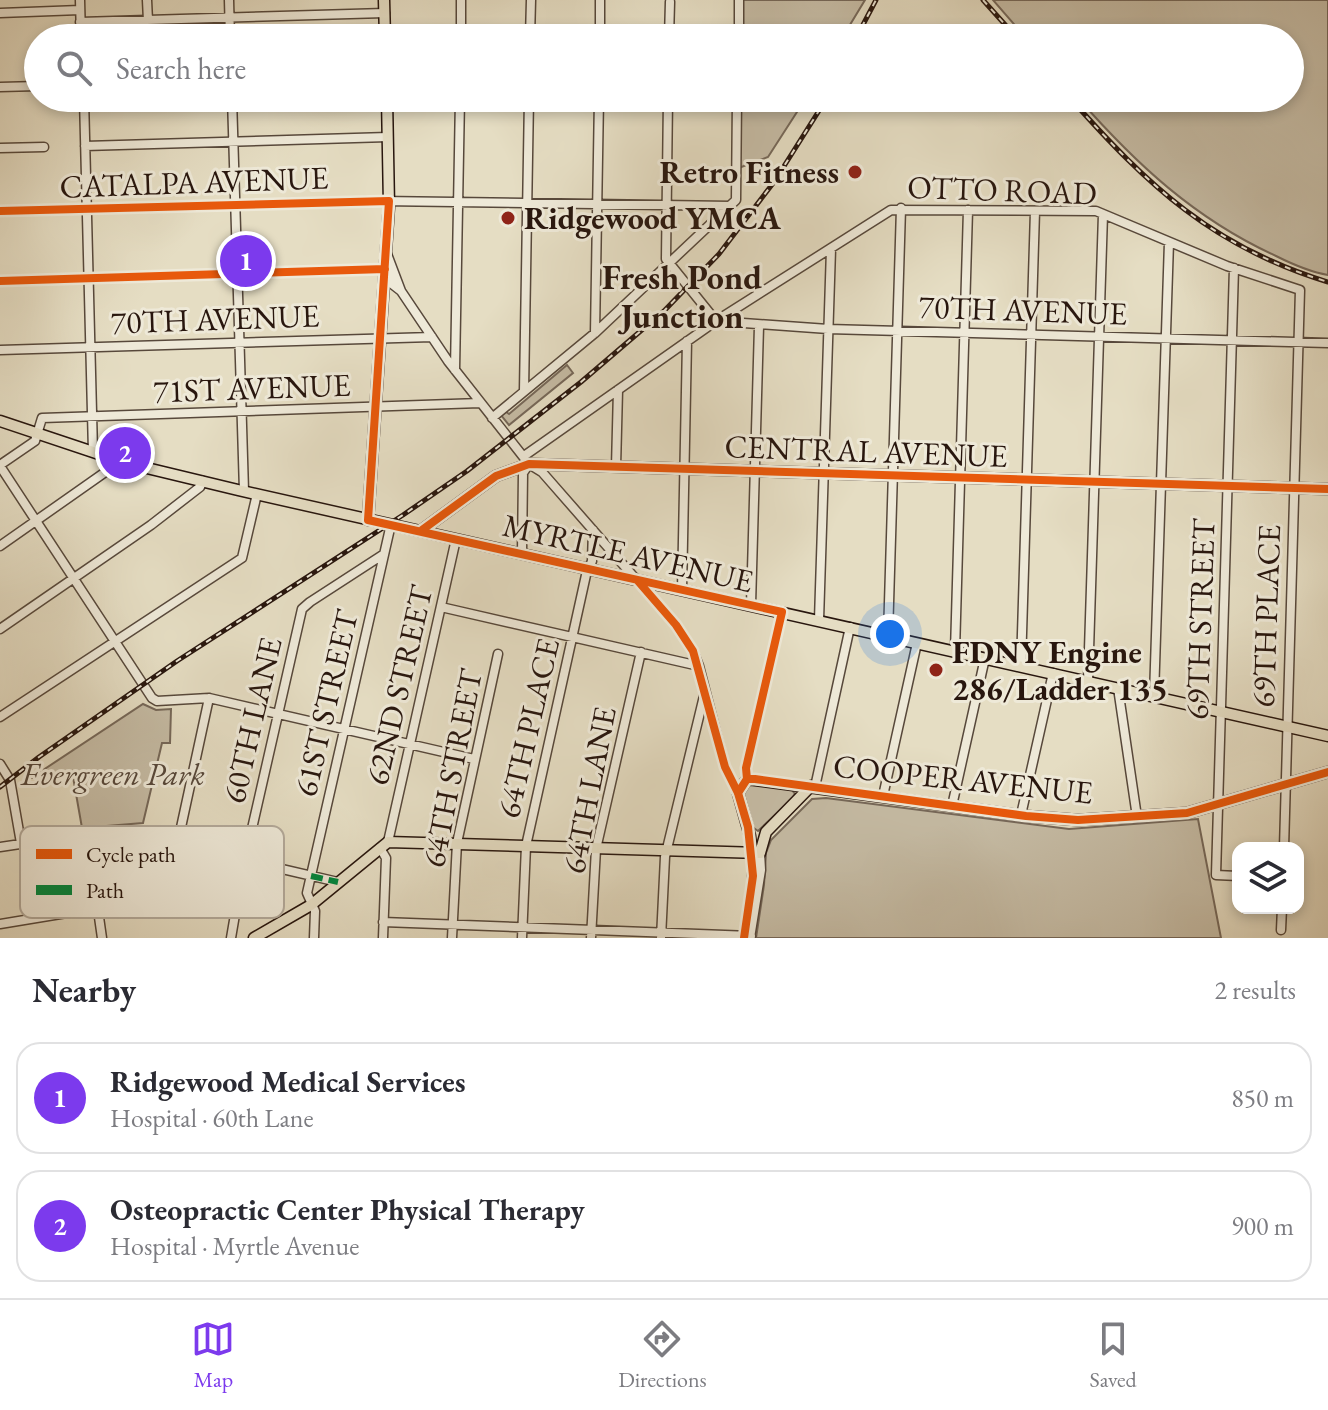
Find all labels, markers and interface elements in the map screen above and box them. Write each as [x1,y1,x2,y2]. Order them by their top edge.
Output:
search box [24,24,1304,112]
icon: search [52,46,96,90]
text: Search here [116,49,246,88]
place label: Retro Fitness [659,151,839,193]
street label: CATALPA AVENUE [59,156,329,208]
marker: Retro Fitness [846,163,864,181]
street label: OTTO ROAD [907,166,1097,214]
place label: Ridgewood YMCA [524,197,782,239]
marker: Ridgewood YMCA [499,209,517,227]
pin: 1 [220,231,272,291]
district label: Fresh Pond Junction [602,255,762,338]
street label: 70TH AVENUE [918,285,1128,335]
street label: 70TH AVENUE [110,294,320,344]
street label: 71ST AVENUE [152,364,352,412]
pin: 2 [99,423,151,483]
street label: CENTRAL AVENUE [724,425,1008,477]
street label: MYRTLE AVENUE [499,504,757,602]
street label: 69TH STREET [1176,517,1225,720]
street label: 69TH PLACE [1242,524,1290,708]
street label: 62ND STREET [356,581,442,789]
street label: 61ST STREET [284,605,368,800]
your location [870,614,910,654]
place label: FDNY Engine 286/Ladder 135 [952,631,1168,710]
street label: 60TH LANE [213,633,291,807]
street label: 64TH PLACE [487,634,569,822]
marker: FDNY Engine 286/Ladder 135 [927,661,945,679]
street label: 64TH STREET [412,665,492,871]
street label: 64TH LANE [552,703,626,877]
street label: COOPER AVENUE [831,744,1095,814]
park label: Evergreen Park [19,753,205,795]
legend [20,826,284,918]
text: Cycle path [86,840,176,869]
map controls [1232,842,1304,914]
button: layers [1232,842,1304,914]
text: Path [86,876,124,905]
text: Nearby [32,968,136,1012]
text: 2 results [1215,973,1296,1007]
text: Ridgewood Medical Services [110,1062,466,1101]
text: 1 [53,1081,67,1115]
text: 850 m [1231,1081,1294,1115]
text: Hospital · 60th Lane [110,1101,314,1135]
text: Osteopractic Center Physical Therapy [110,1190,585,1229]
text: 2 [53,1209,67,1243]
text: 900 m [1231,1209,1294,1243]
text: Hospital · Myrtle Avenue [110,1229,359,1263]
tab: Map [191,1317,235,1394]
tab: Directions [618,1317,707,1394]
tab: Saved [1089,1317,1137,1394]

